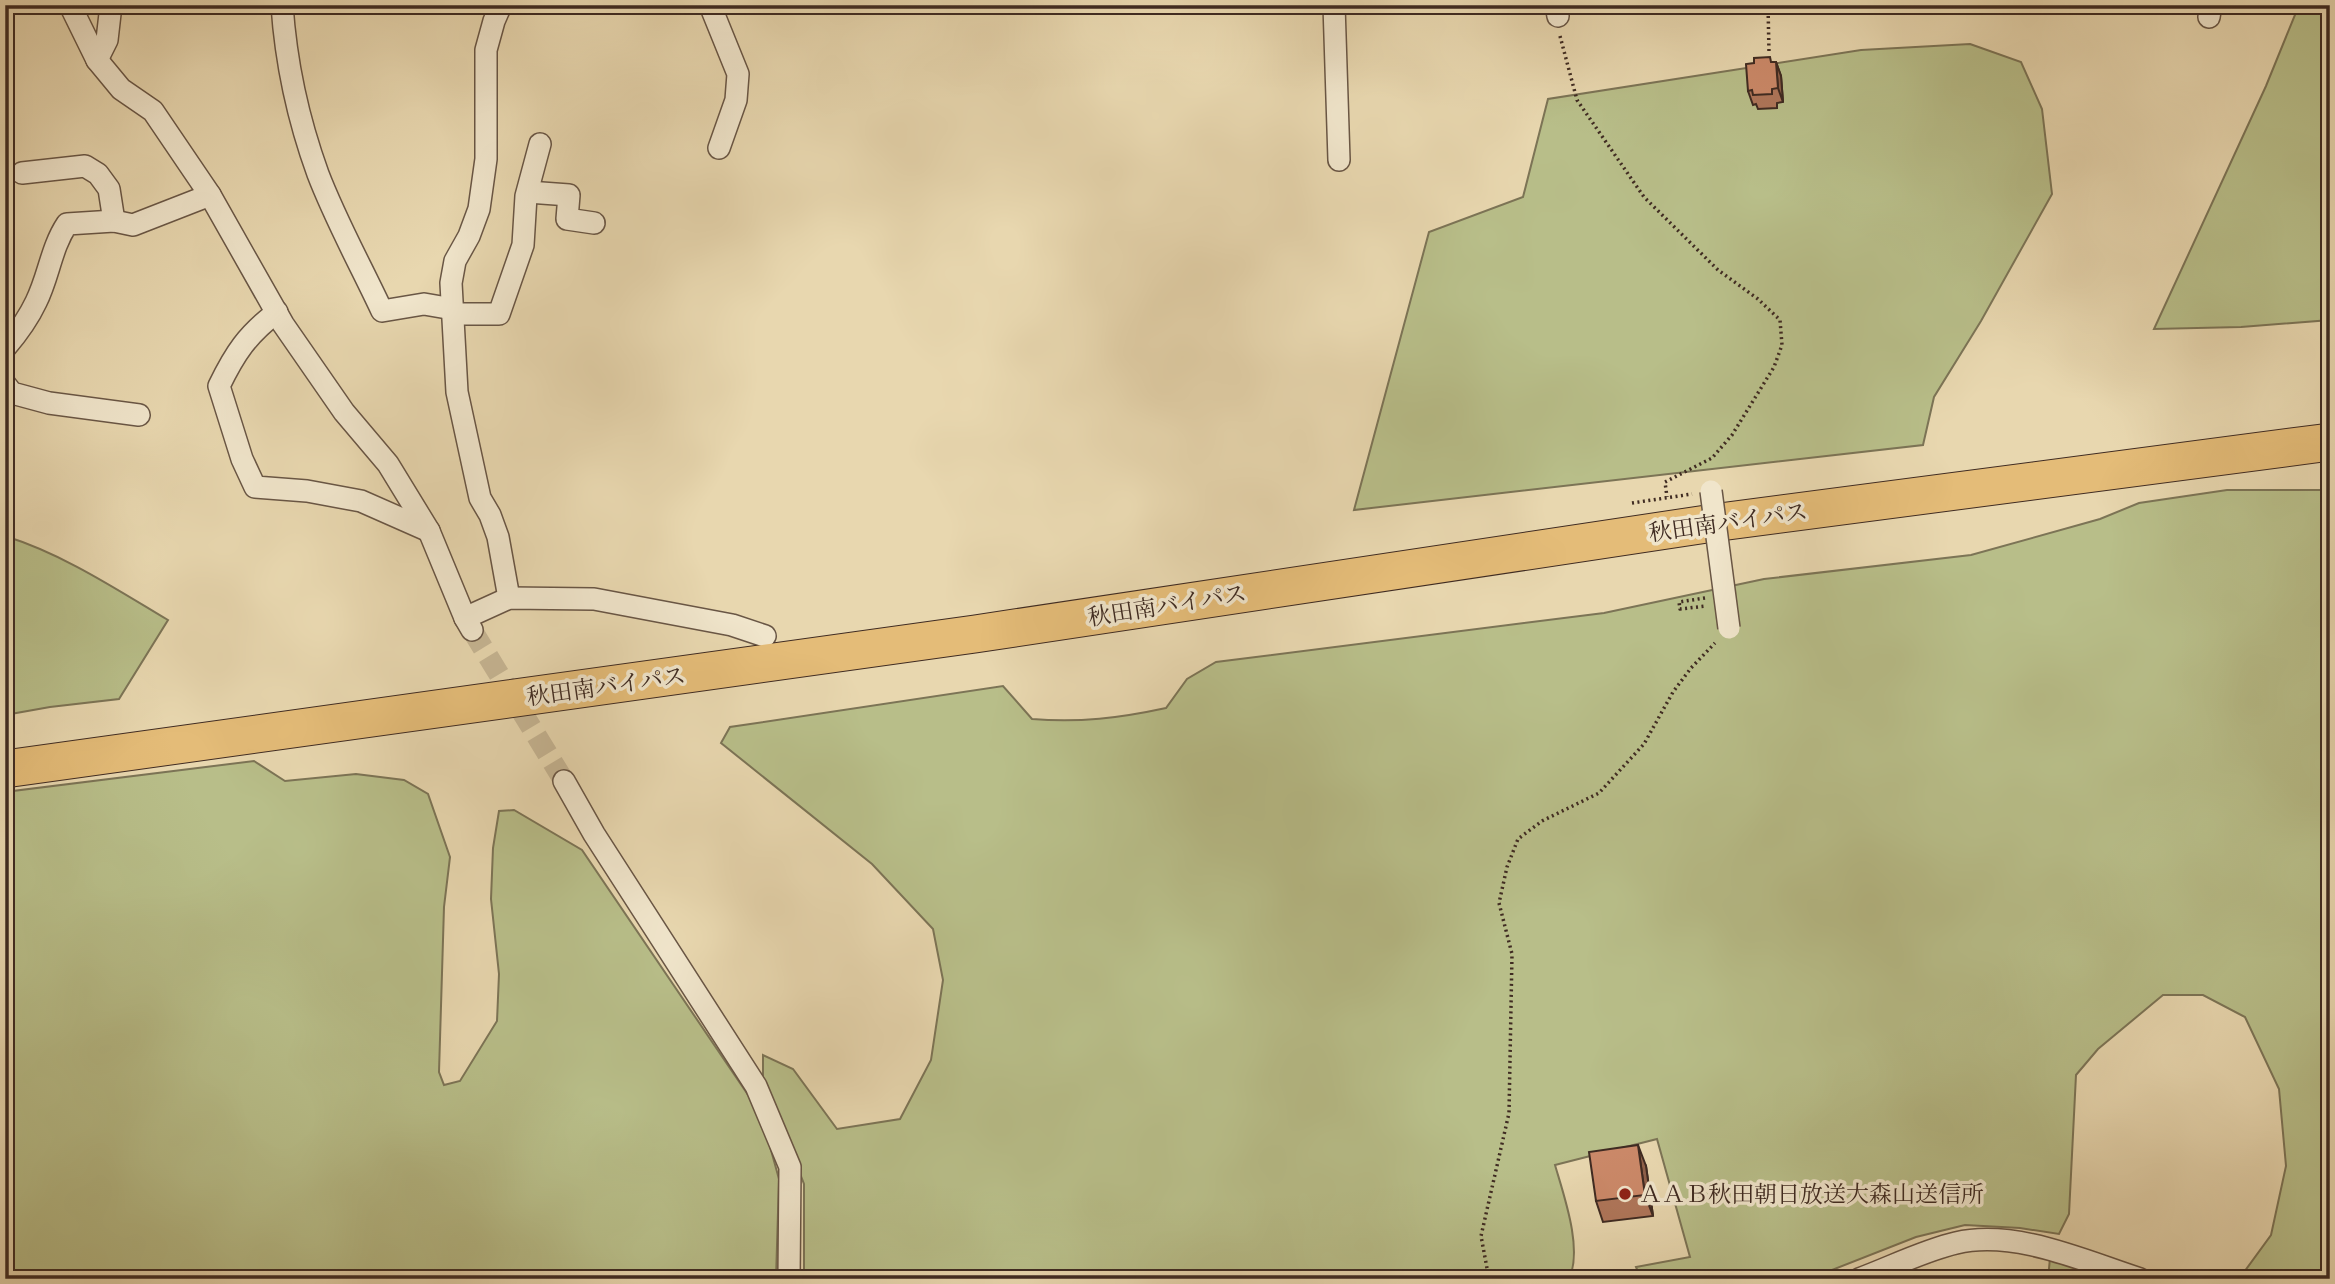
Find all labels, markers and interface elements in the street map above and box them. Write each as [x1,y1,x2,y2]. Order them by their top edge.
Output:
street label: 秋田南バイパス [1647,498,1809,547]
street label: 秋田南バイパス [1086,580,1248,631]
street label: 秋田南バイパス [525,662,687,711]
place label: ＡＡＢ秋田朝日放送大森山送信所 [1639,1181,1984,1208]
marker: ＡＡＢ秋田朝日放送大森山送信所 [1617,1186,1633,1202]

